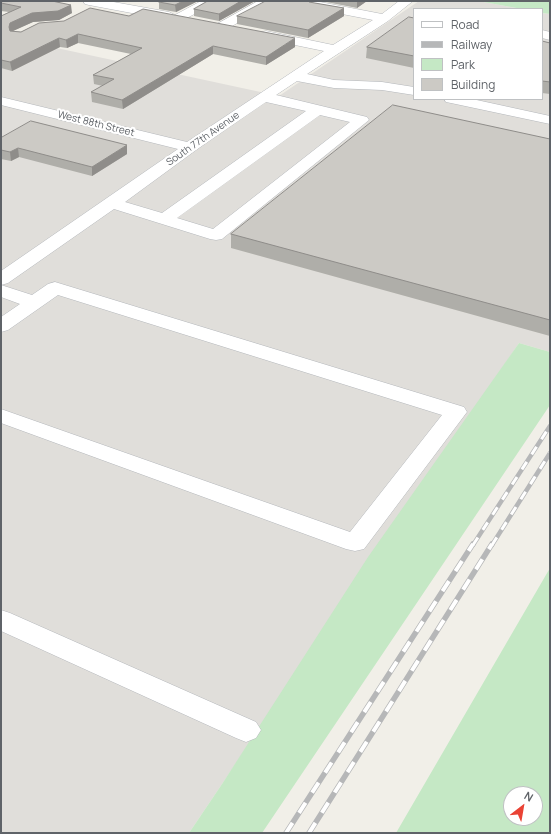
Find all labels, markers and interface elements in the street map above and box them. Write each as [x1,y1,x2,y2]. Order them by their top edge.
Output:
legend [413,8,543,100]
text: Road [451,16,479,33]
text: Railway [451,36,492,53]
text: Park [451,56,475,73]
text: Building [451,76,495,93]
street label: West 88th Street [56,109,136,139]
street label: South 77th Avenue [164,109,242,169]
north arrow [503,786,543,826]
text: N [522,788,536,805]

